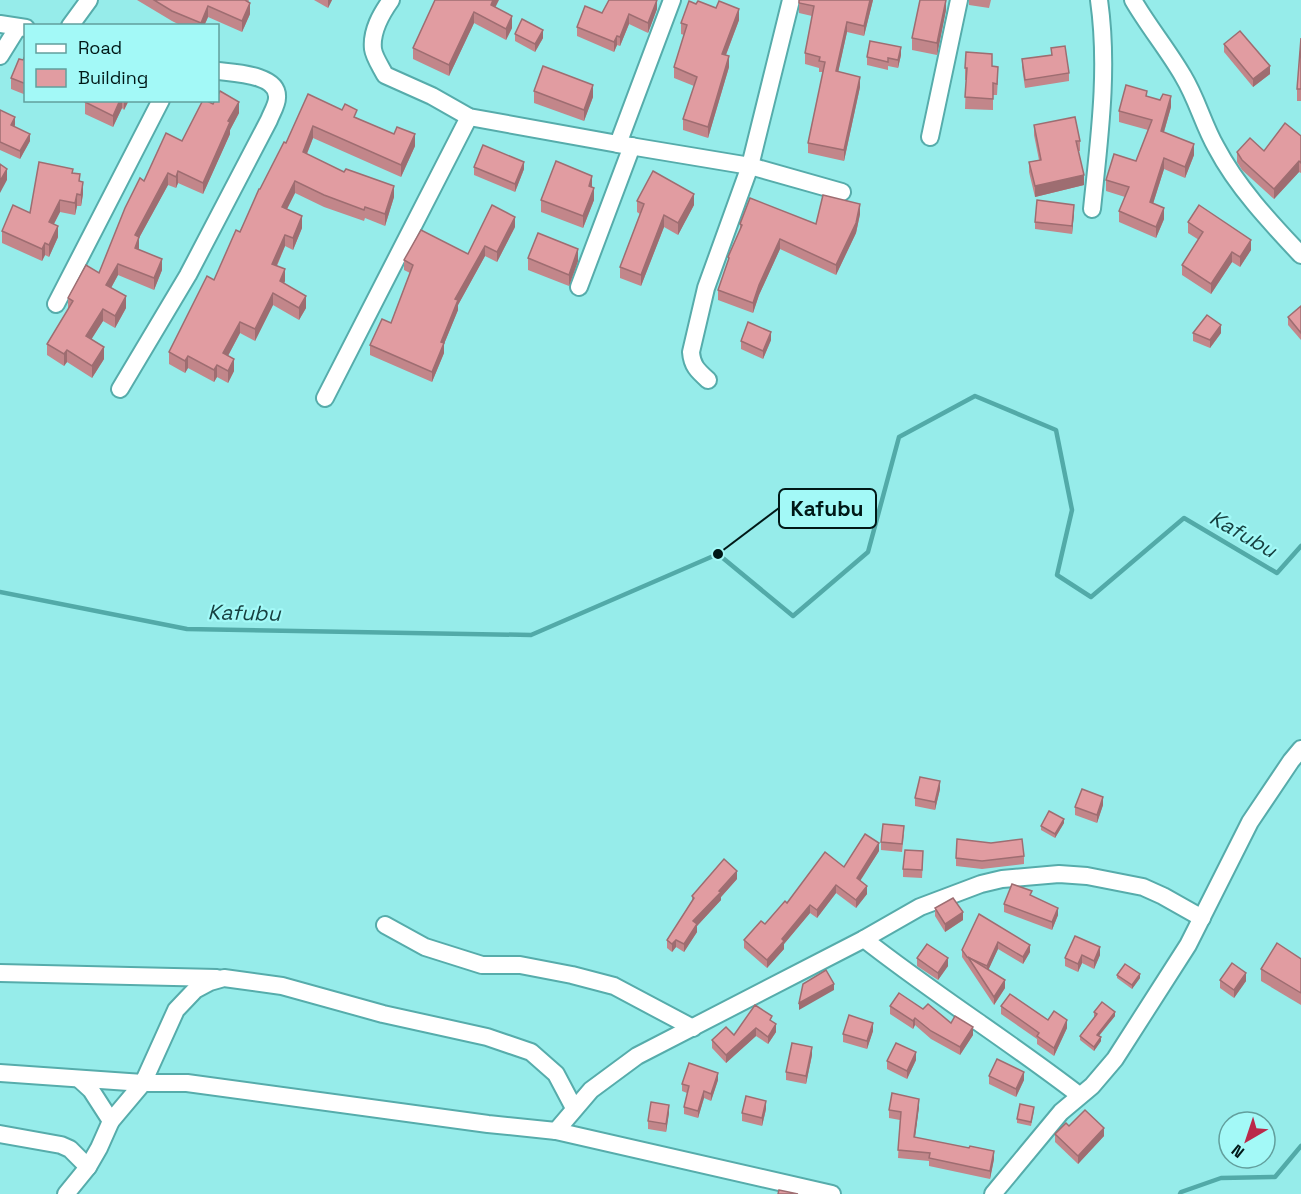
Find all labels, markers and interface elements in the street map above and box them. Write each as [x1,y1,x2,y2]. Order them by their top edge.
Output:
legend [24,24,219,102]
text: Road [78,36,122,59]
text: Building [78,66,148,89]
callout: Kafubu [779,489,876,528]
text: Kafubu [791,495,863,522]
water label: Kafubu [1205,504,1282,564]
water label: Kafubu [207,598,282,627]
north arrow [1217,1110,1277,1170]
text: N [1227,1140,1249,1163]

